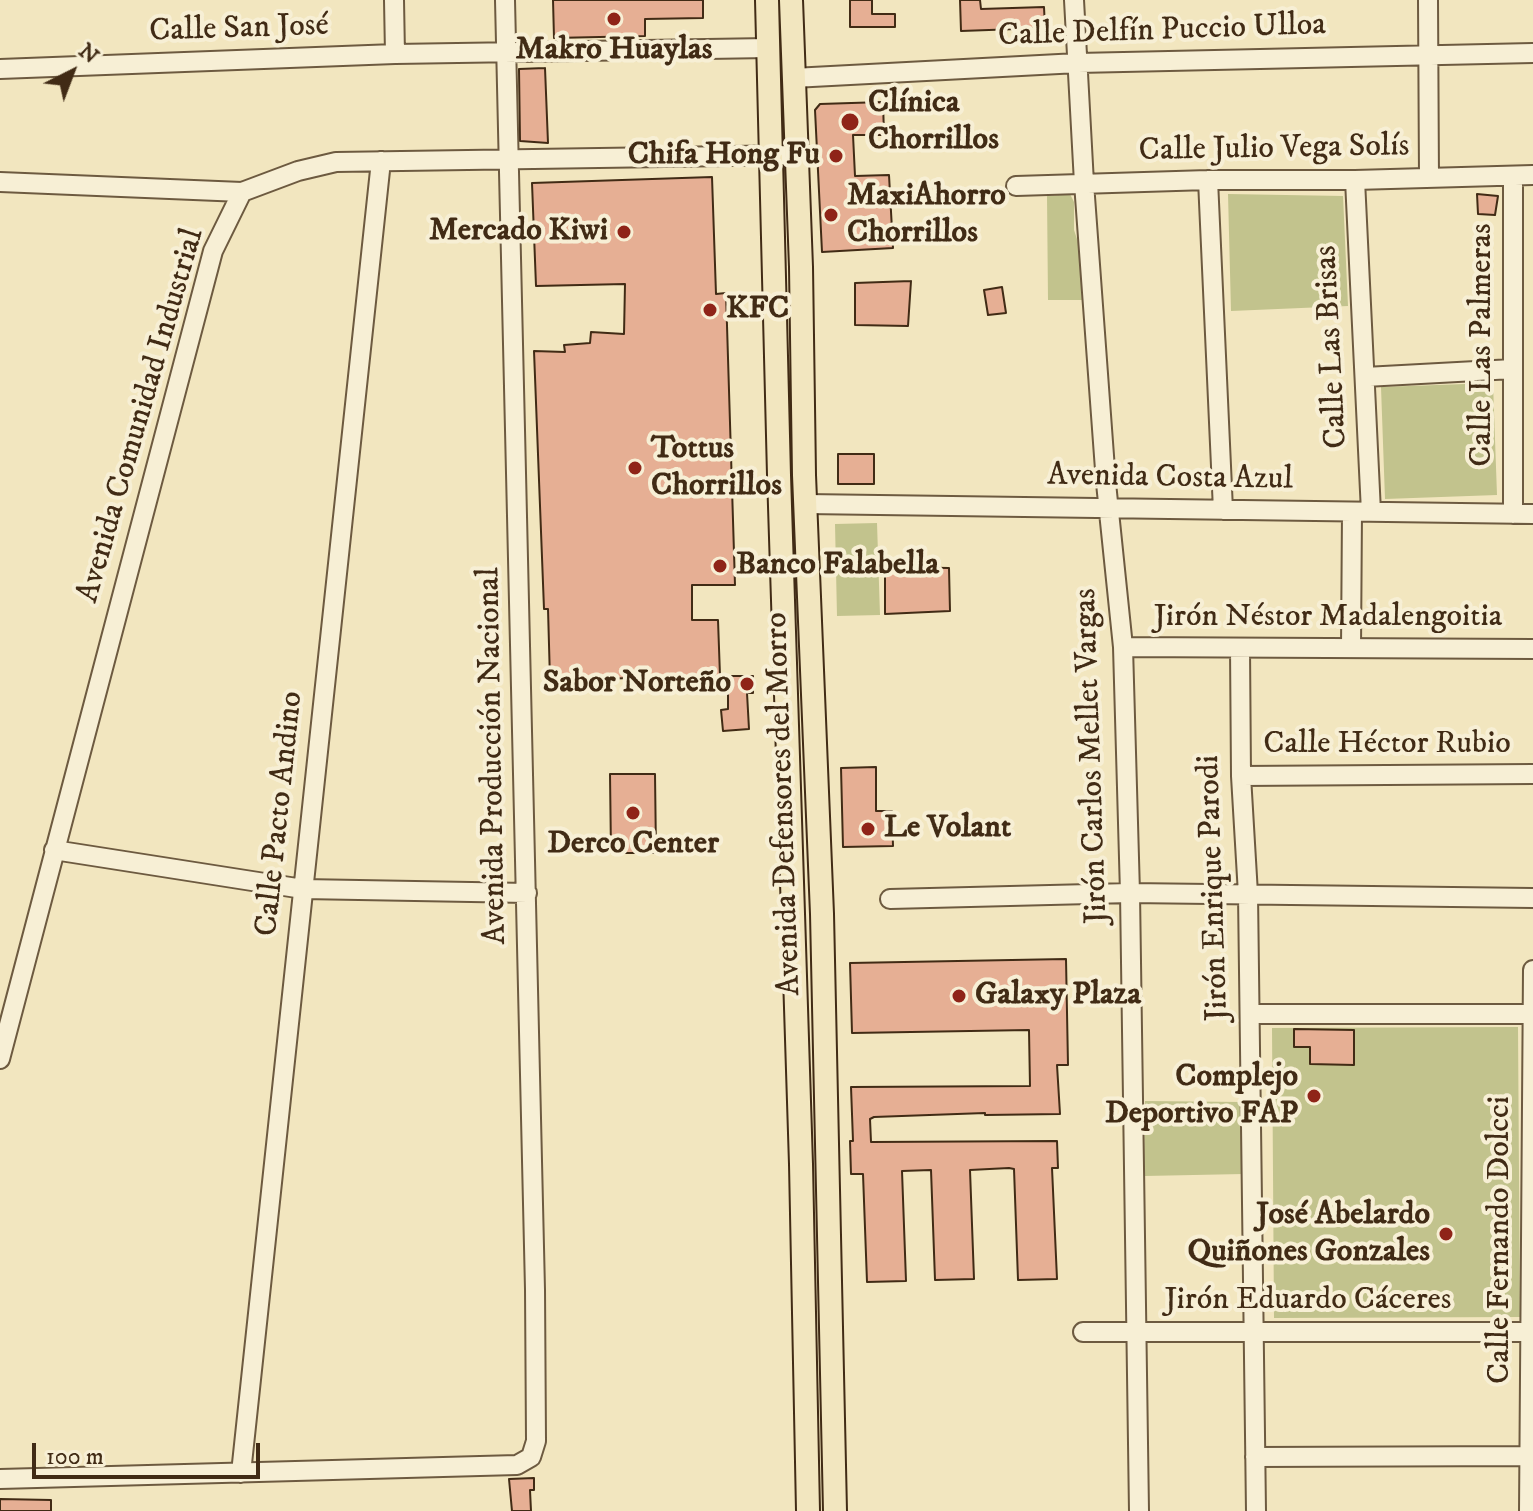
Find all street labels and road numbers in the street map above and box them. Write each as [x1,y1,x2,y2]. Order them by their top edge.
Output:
street label: Calle Delfín Puccio Ulloa [997,7,1327,57]
street label: Calle San José [149,8,329,52]
street label: Calle Julio Vega Solís [1138,128,1410,172]
street label: Calle Las Palmeras [1464,223,1502,467]
street label: Avenida Comunidad Industrial [70,224,214,608]
street label: Calle Las Brisas [1309,244,1357,450]
street label: Avenida Costa Azul [1047,458,1293,500]
street label: Avenida Producción Nacional [472,567,516,945]
street label: Jirón Carlos Mellet Vargas [1068,588,1118,924]
street label: Jirón Néstor Madalengoitia [1154,599,1502,637]
street label: Avenida Defensores del Morro [759,612,811,996]
street label: Calle Pacto Andino [249,690,313,938]
street label: Calle Héctor Rubio [1263,726,1511,764]
street label: Jirón Enrique Parodi [1191,754,1239,1022]
street label: Calle Fernando Dolcci [1482,1096,1520,1384]
street label: Jirón Eduardo Cáceres [1165,1282,1451,1320]

